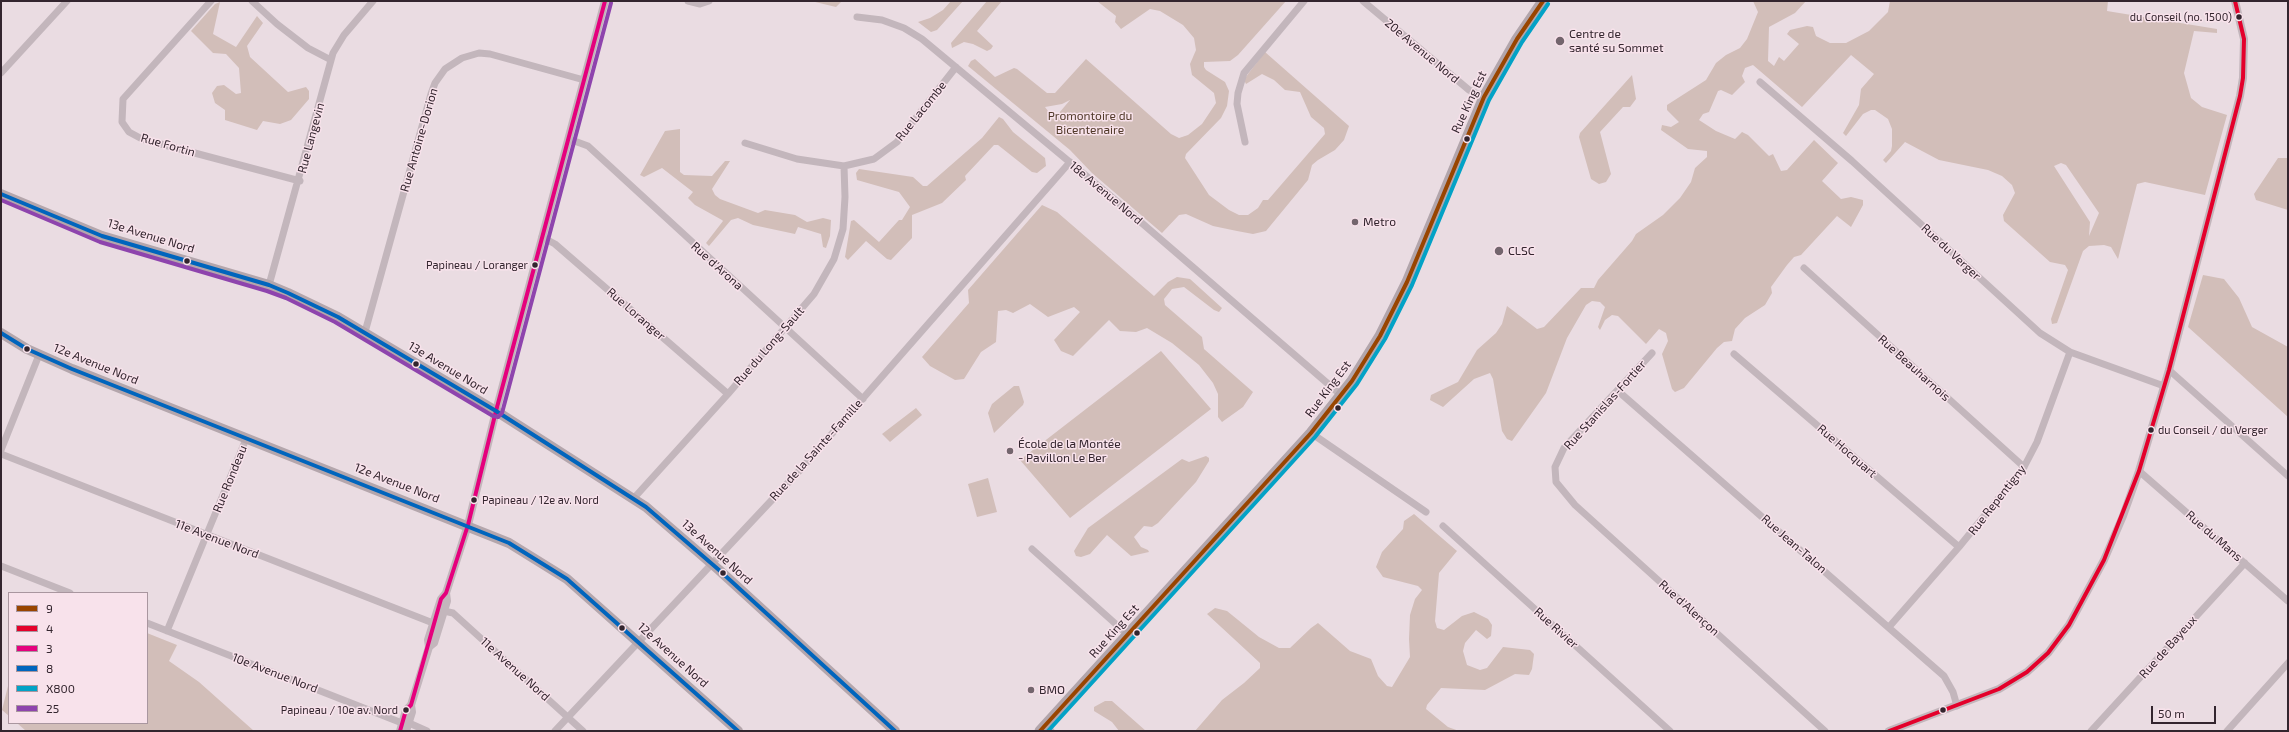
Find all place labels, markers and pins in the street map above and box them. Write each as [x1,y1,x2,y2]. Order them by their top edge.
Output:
place label: du Conseil (no. 1500) [2130,10,2232,24]
marker: du Conseil (no. 1500) [2234,12,2244,22]
place label: Centre de santé su Sommet [1569,27,1664,55]
marker: Centre de santé su Sommet [1554,35,1566,47]
unlabelled marker [1462,134,1472,144]
place label: Metro [1363,215,1396,229]
marker: Metro [1350,217,1360,227]
place label: CLSC [1508,244,1535,258]
marker: CLSC [1493,245,1505,257]
unlabelled marker [182,256,192,266]
place label: Papineau / Loranger [426,258,528,272]
marker: Papineau / Loranger [530,260,540,270]
unlabelled marker [22,344,32,354]
unlabelled marker [411,359,421,369]
unlabelled marker [1333,403,1343,413]
place label: du Conseil / du Verger [2158,423,2268,437]
marker: du Conseil / du Verger [2146,425,2156,435]
place label: École de la Montée - Pavillon Le Ber [1018,437,1121,465]
marker: École de la Montée - Pavillon Le Ber [1005,446,1015,456]
place label: Papineau / 12e av. Nord [482,493,599,507]
marker: Papineau / 12e av. Nord [469,495,479,505]
unlabelled marker [718,568,728,578]
unlabelled marker [617,623,627,633]
unlabelled marker [1132,628,1142,638]
place label: BMO [1039,683,1065,697]
marker: BMO [1026,685,1036,695]
place label: Papineau / 10e av. Nord [281,703,398,717]
marker: Papineau / 10e av. Nord [401,705,411,715]
unlabelled marker [1938,705,1948,715]

